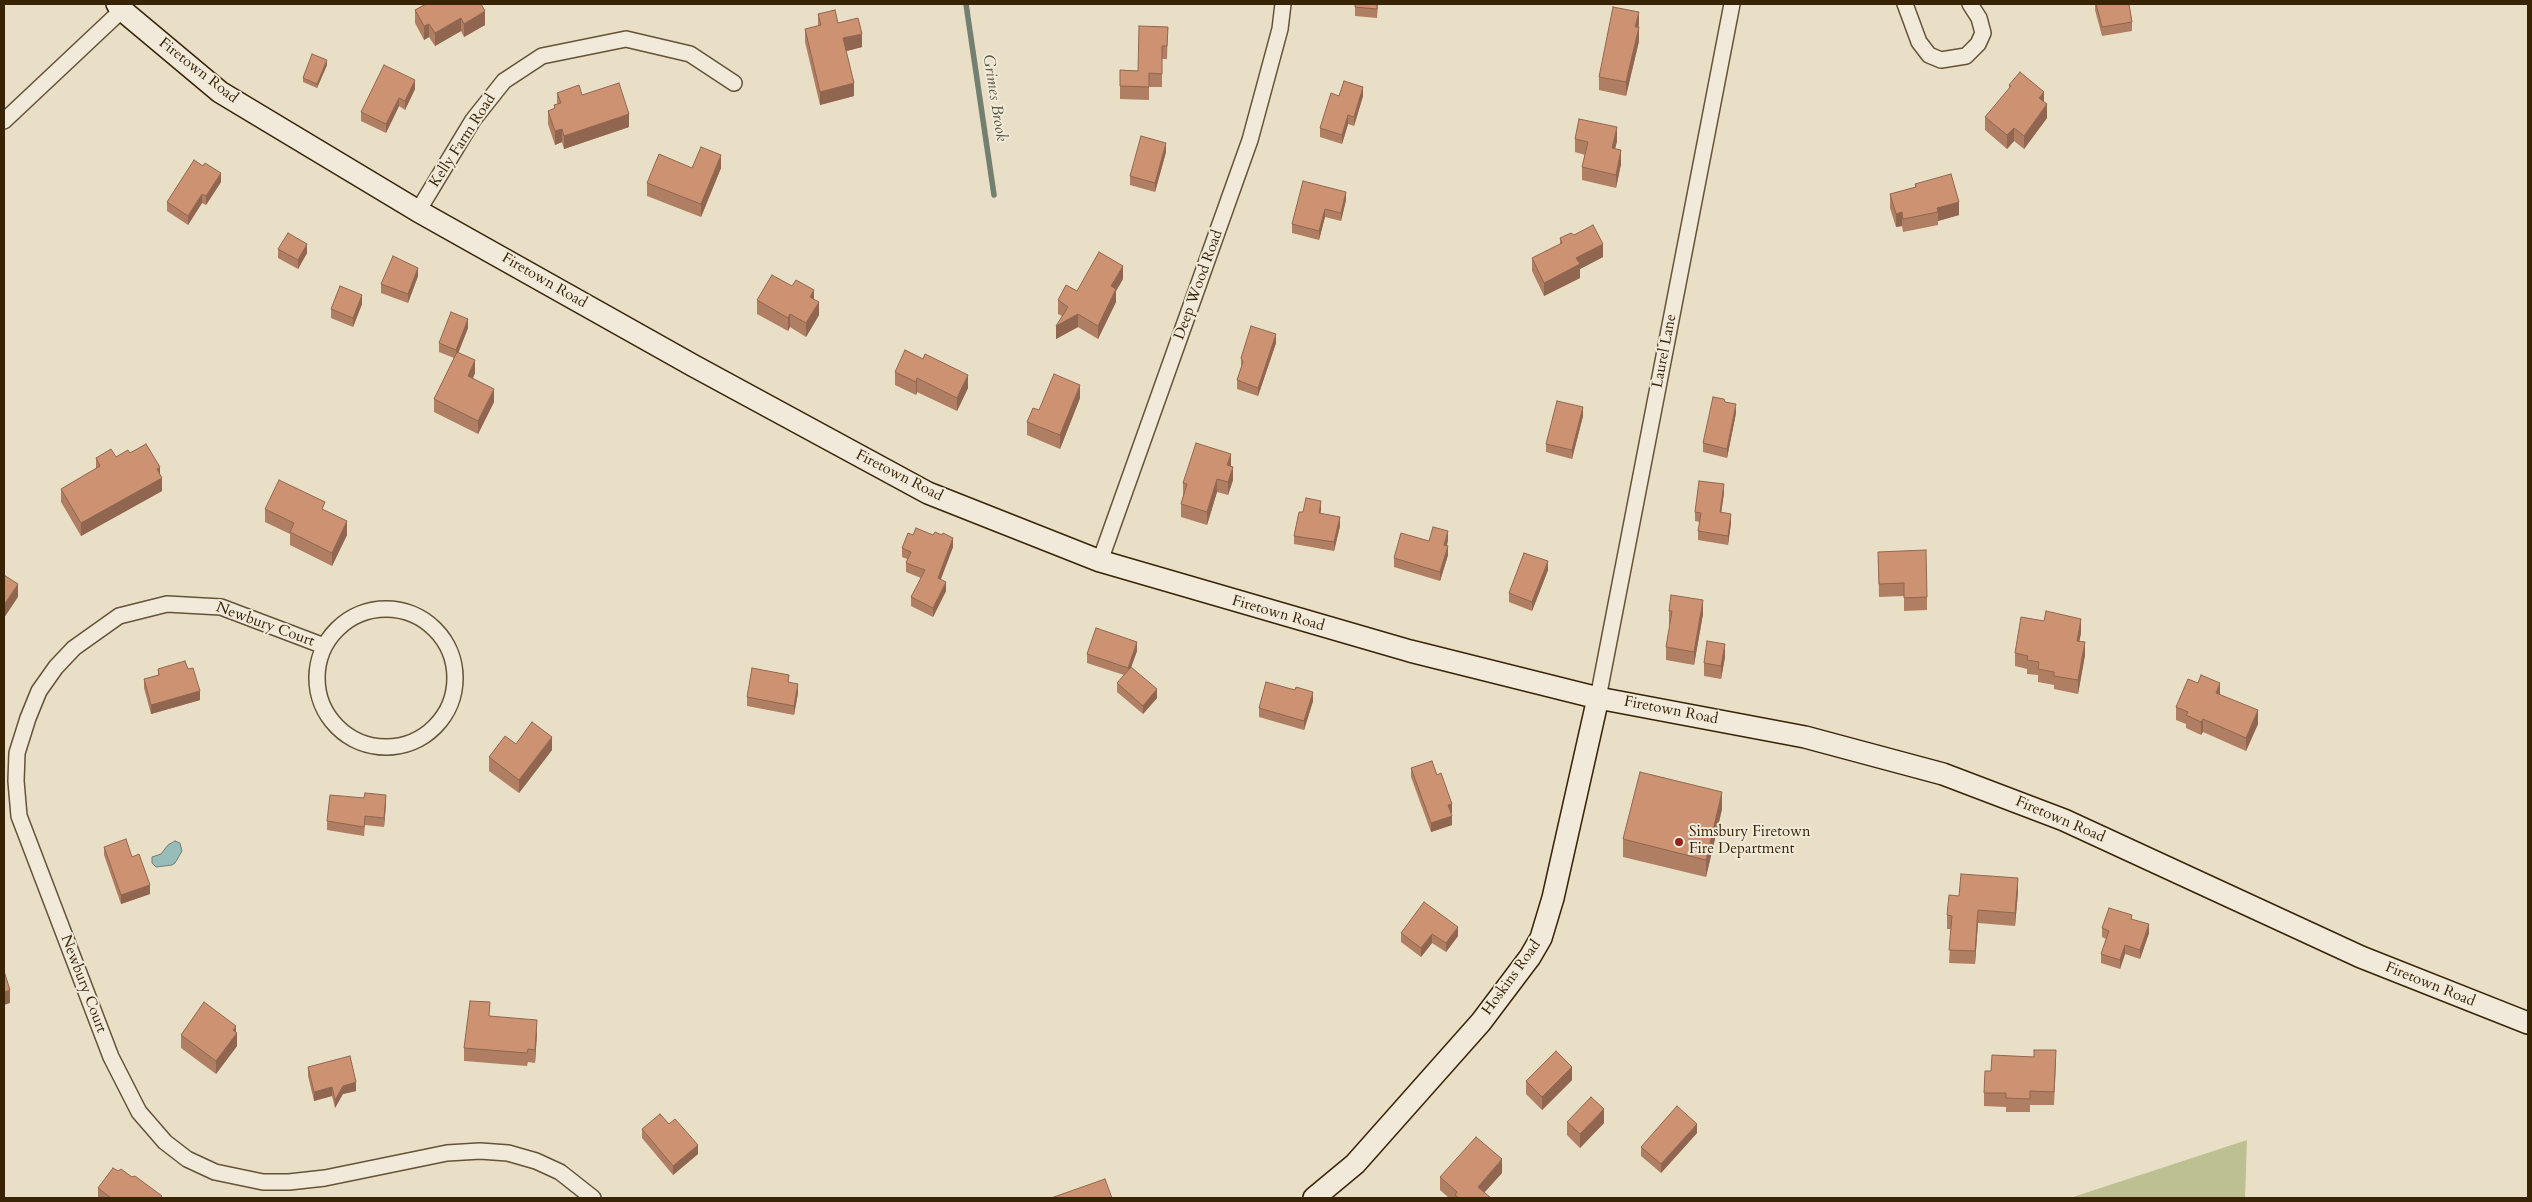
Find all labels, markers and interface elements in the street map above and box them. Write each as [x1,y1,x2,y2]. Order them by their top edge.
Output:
street label: Firetown Road [155,35,241,107]
water label: Grimes Brook [978,53,1010,143]
street label: Kelly Farm Road [426,91,500,191]
street label: Deep Wood Road [1171,228,1227,342]
street label: Firetown Road [498,249,590,313]
street label: Laurel Lane [1649,313,1681,389]
street label: Firetown Road [852,446,946,506]
street label: Firetown Road [1230,592,1326,636]
street label: Newbury Court [213,599,317,651]
street label: Firetown Road [1622,693,1720,729]
street label: Firetown Road [2013,793,2107,847]
place label: Simsbury Firetown Fire Department [1689,824,1811,859]
marker: Simsbury Firetown Fire Department [1673,836,1685,848]
street label: Newbury Court [56,933,110,1035]
street label: Hoskins Road [1479,937,1545,1019]
street label: Firetown Road [2382,959,2478,1011]

